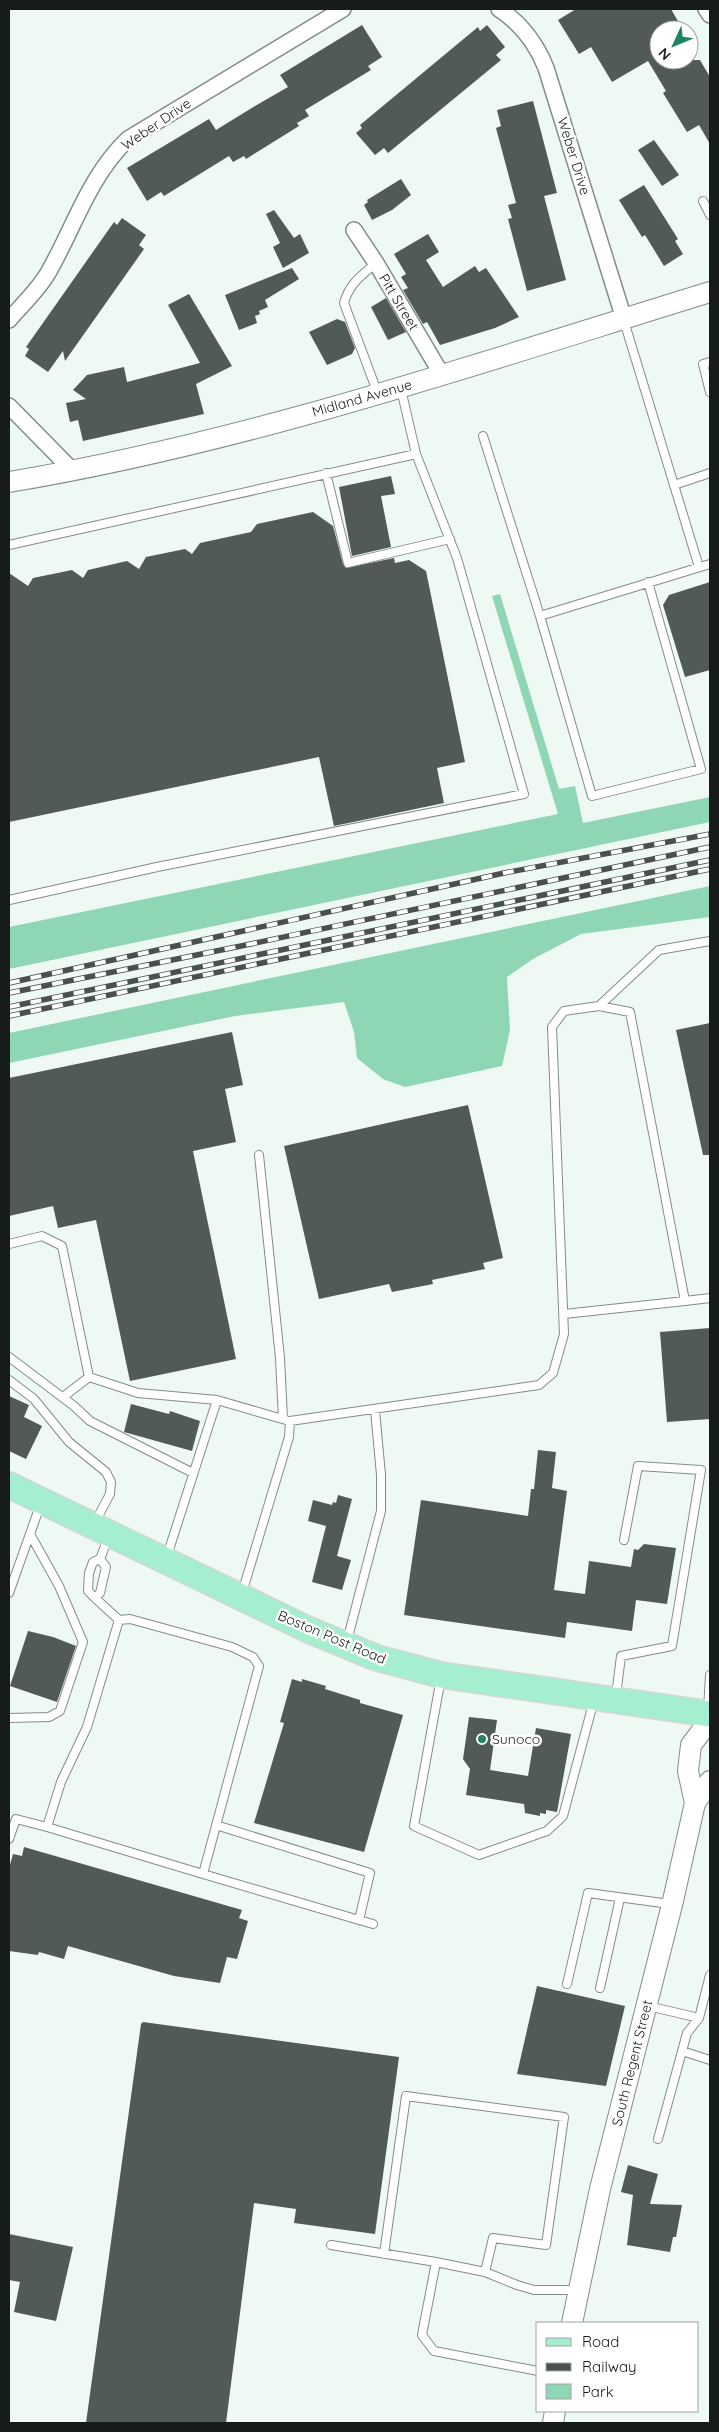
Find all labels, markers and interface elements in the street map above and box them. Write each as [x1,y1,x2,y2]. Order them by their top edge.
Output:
north arrow [649,20,699,70]
text: N [655,44,675,64]
street label: Weber Drive [118,94,194,154]
street label: Weber Drive [554,115,594,197]
street label: Pitt Street [375,270,423,334]
street label: Midland Avenue [310,375,414,421]
street label: Boston Post Road [275,1606,389,1668]
place label: Sunoco [492,1730,540,1748]
marker: Sunoco [476,1733,488,1745]
street label: South Regent Street [608,1998,656,2128]
legend [536,2322,699,2412]
text: Road [582,2332,619,2351]
text: Railway [582,2357,637,2376]
text: Park [582,2382,614,2401]

